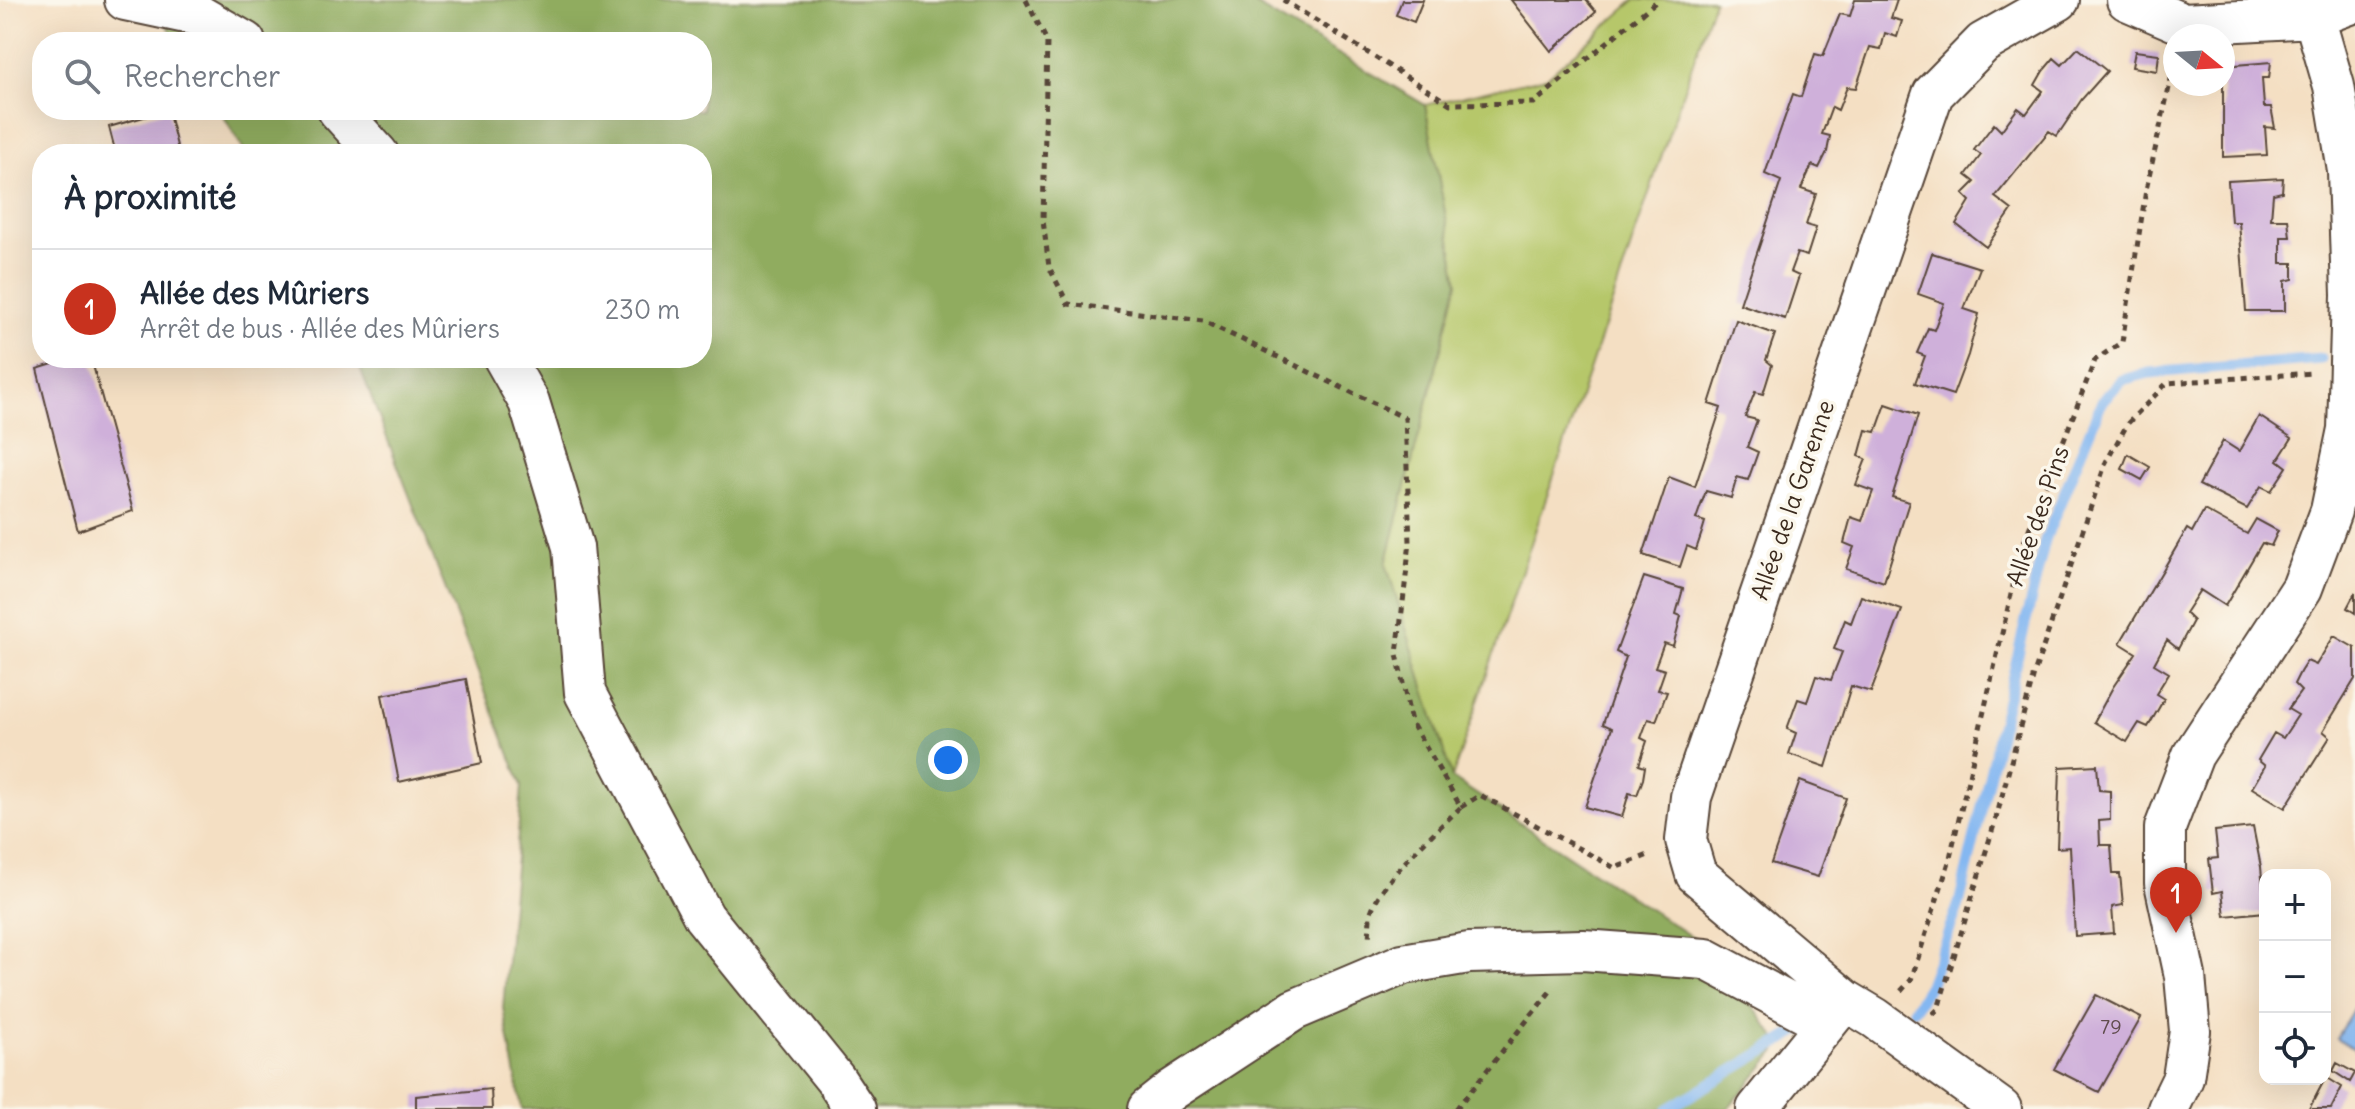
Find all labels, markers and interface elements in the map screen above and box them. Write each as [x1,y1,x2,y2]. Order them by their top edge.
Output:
north arrow [2163,24,2235,96]
search box [32,32,712,120]
icon: search [60,54,104,98]
text: Rechercher [124,57,280,95]
text: À proximité [64,175,237,218]
text: Allée des Mûriers [140,274,369,312]
text: 1 [85,293,95,326]
text: 230 m [605,293,680,326]
text: Arrêt de bus · Allée des Mûriers [140,312,500,345]
street label: Allée de la Garenne [1744,396,1840,603]
street label: Allée des Pins [1999,442,2075,590]
your location [928,740,968,780]
pin: 1 [2150,867,2202,933]
map controls [2259,869,2331,1085]
button: + [2259,869,2331,941]
button: − [2259,941,2331,1013]
button: locate [2259,1013,2331,1085]
house number: 79 [2100,1014,2122,1039]

